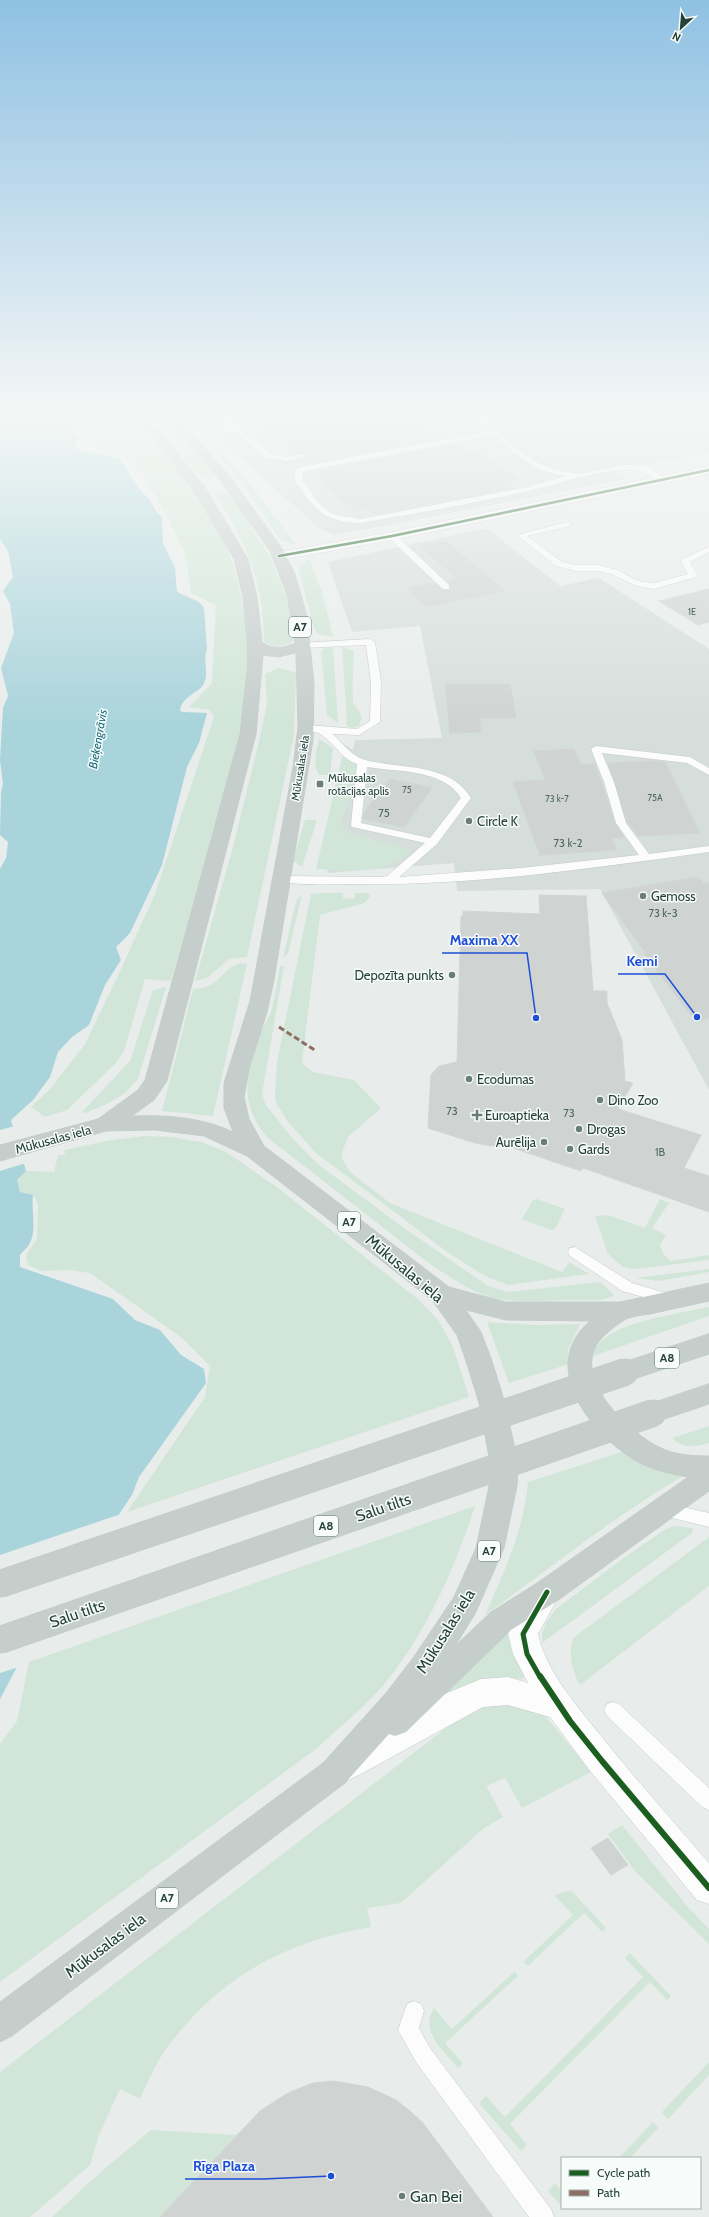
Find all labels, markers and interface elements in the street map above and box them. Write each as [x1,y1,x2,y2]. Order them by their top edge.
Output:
north arrow [661,8,701,48]
text: N [670,29,683,45]
house number: 1E [688,606,696,617]
road number: A7 [289,617,311,637]
water label: Bieķengrāvis [85,708,110,770]
street label: Mūkusalas iela [288,734,312,802]
place label: Mūkusalas rotācijas aplis [328,771,390,798]
marker: Mūkusalas rotācijas aplis [315,779,325,789]
house number: 75 [402,784,412,795]
house number: 75A [648,792,663,803]
house number: 73 k-7 [545,793,569,804]
house number: 75 [378,806,390,820]
place label: Circle K [477,813,519,829]
marker: Circle K [464,816,474,826]
house number: 73 k-2 [554,836,583,850]
place label: Gemoss [651,888,696,904]
marker: Gemoss [638,891,648,901]
house number: 73 k-3 [648,906,678,920]
callout: Maxima XX [442,927,527,953]
text: Maxima XX [450,931,519,949]
callout: Kemi [618,948,665,974]
text: Kemi [626,952,658,970]
place label: Depozīta punkts [354,967,445,983]
marker: Depozīta punkts [447,970,457,980]
place label: Ecodumas [477,1071,535,1087]
marker: Ecodumas [464,1074,474,1084]
place label: Dino Zoo [608,1092,659,1108]
marker: Dino Zoo [595,1095,605,1105]
house number: 73 [446,1104,458,1118]
house number: 73 [563,1106,575,1120]
place label: Euroaptieka [485,1107,550,1123]
marker: Euroaptieka [472,1110,482,1120]
street label: Mūkusalas iela [13,1121,93,1157]
place label: Drogas [587,1121,626,1137]
marker: Drogas [574,1124,584,1134]
place label: Aurēlija [496,1134,537,1151]
marker: Aurēlija [539,1137,549,1147]
place label: Gards [578,1141,610,1157]
marker: Gards [565,1144,575,1154]
house number: 1B [655,1145,666,1159]
road number: A7 [338,1212,360,1232]
street label: Mūkusalas iela [362,1230,448,1307]
road number: A8 [655,1348,679,1368]
street label: Salu tilts [353,1489,414,1526]
road number: A8 [314,1516,338,1536]
road number: A7 [478,1541,500,1561]
street label: Mūkusalas iela [412,1585,479,1677]
street label: Salu tilts [47,1595,108,1632]
road number: A7 [156,1888,178,1908]
street label: Mūkusalas iela [61,1909,150,1982]
callout: Rīga Plaza [185,2153,263,2179]
text: Rīga Plaza [193,2157,255,2175]
legend [561,2157,701,2209]
text: Cycle path [597,2165,650,2180]
text: Path [597,2185,620,2200]
place label: Gan Bei [410,2187,462,2206]
marker: Gan Bei [397,2191,407,2201]

